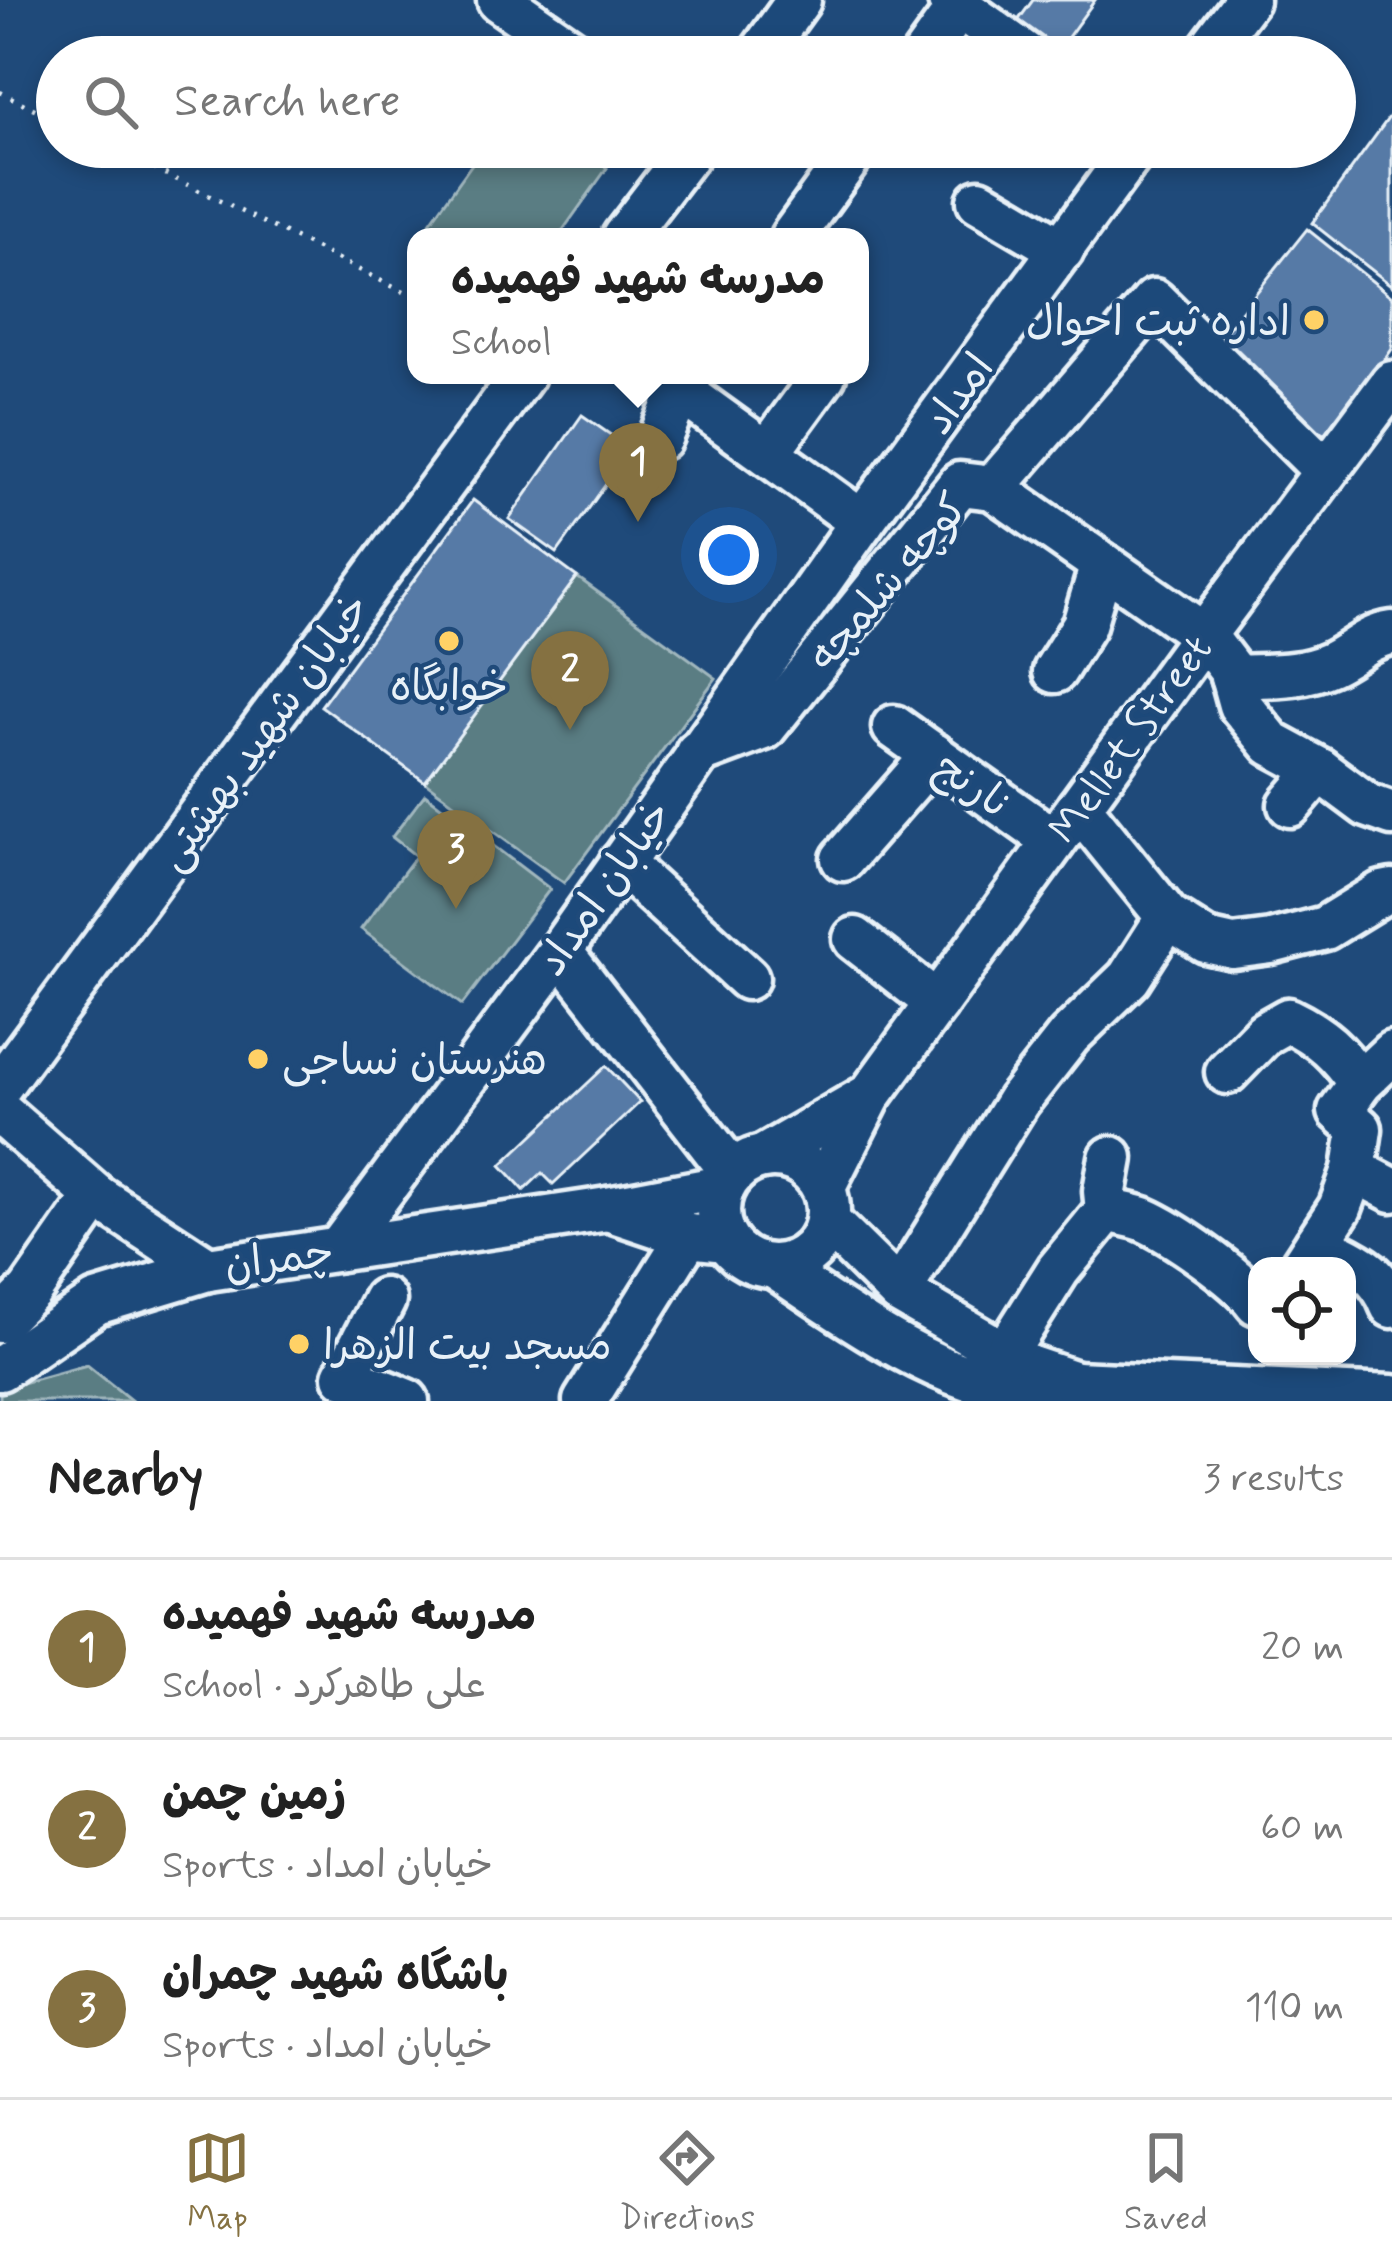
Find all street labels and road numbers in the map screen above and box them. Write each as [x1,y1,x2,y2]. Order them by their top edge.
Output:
street label: امداد [912,344,1008,446]
street label: کوچه شلمچه [797,483,982,684]
street label: خیابان شهید بهشتی [146,583,384,883]
street label: Mellet Street [1037,625,1226,855]
street label: نارنج [922,741,1022,833]
street label: خیابان امداد [525,790,686,988]
street label: چمران [222,1227,337,1294]

